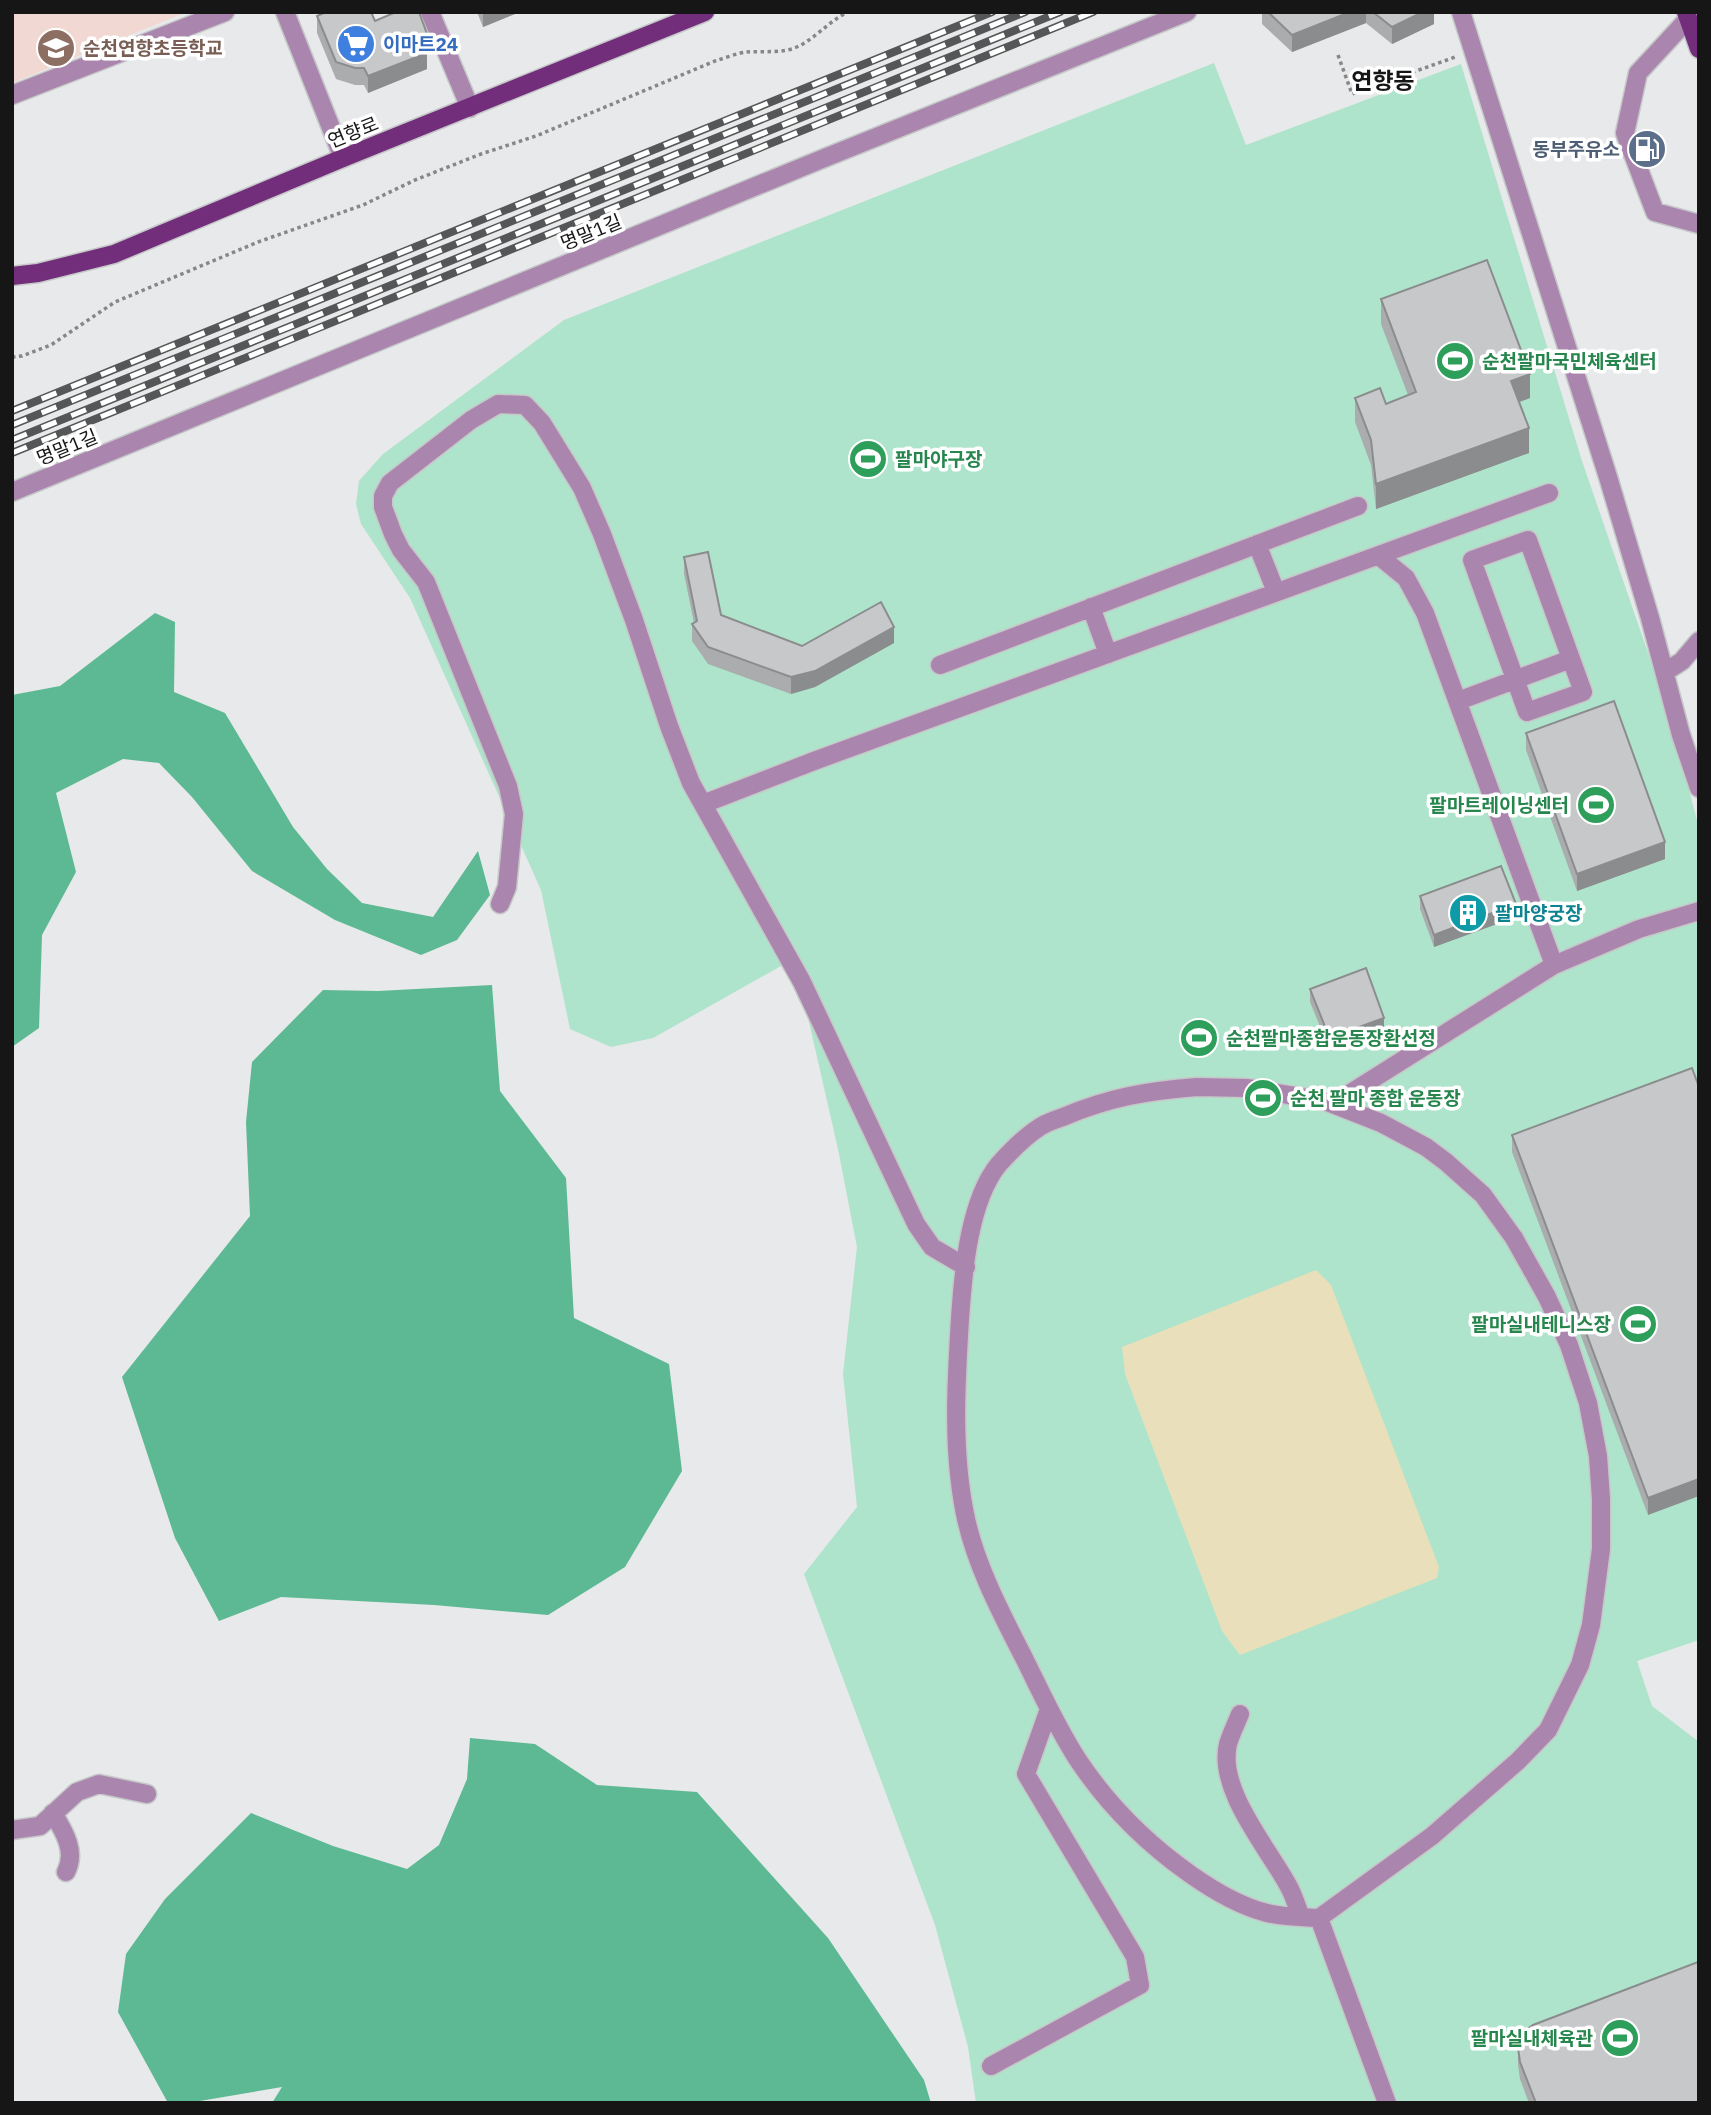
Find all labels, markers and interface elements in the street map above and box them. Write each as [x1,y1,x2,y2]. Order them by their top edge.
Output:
supermarket icon: 이마트24 [335,23,377,65]
school or university icon: 순천연향초등학교 [35,27,77,69]
place label: 이마트24 [383,32,458,56]
place label: 순천연향초등학교 [83,36,223,60]
district label: 연향동 [1351,65,1415,95]
street label: 연향로 [324,111,382,153]
fuel station icon: 동부주유소 [1626,128,1668,170]
place label: 동부주유소 [1533,137,1620,161]
street label: 명말1길 [557,209,625,255]
sports icon: 순천팔마국민체육센터 [1434,340,1476,382]
place label: 순천팔마국민체육센터 [1482,349,1657,373]
street label: 명말1길 [33,424,101,470]
sports icon: 팔마야구장 [847,438,889,480]
place label: 팔마야구장 [895,447,982,471]
sports icon: 팔마트레이닝센터 [1575,784,1617,826]
place label: 팔마트레이닝센터 [1429,793,1569,817]
building icon: 팔마양궁장 [1447,892,1489,934]
place label: 팔마양궁장 [1495,901,1582,925]
sports icon: 순천팔마종합운동장환선정 [1178,1017,1220,1059]
place label: 순천팔마종합운동장환선정 [1226,1026,1436,1050]
sports icon: 순천 팔마 종합 운동장 [1242,1077,1284,1119]
place label: 순천 팔마 종합 운동장 [1290,1086,1461,1110]
sports icon: 팔마실내테니스장 [1617,1303,1659,1345]
place label: 팔마실내테니스장 [1471,1312,1611,1336]
sports icon: 팔마실내체육관 [1599,2017,1641,2059]
place label: 팔마실내체육관 [1471,2026,1594,2050]

